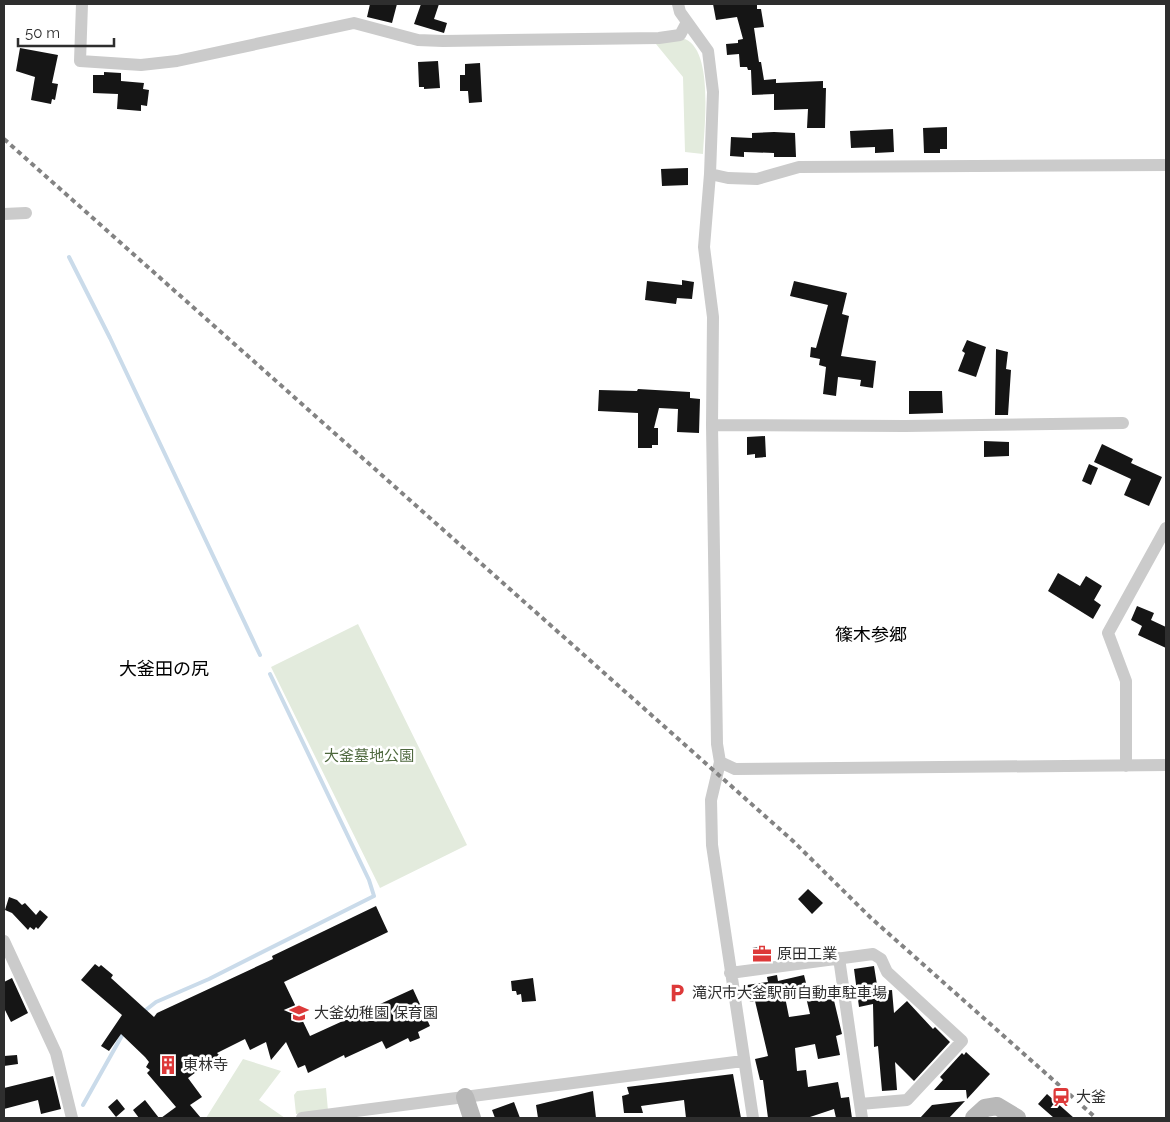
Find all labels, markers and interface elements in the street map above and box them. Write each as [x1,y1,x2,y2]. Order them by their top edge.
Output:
scale bar [18,15,114,47]
text: 50 m [25,24,60,42]
district label: 篠木参郷 [835,624,907,645]
district label: 大釜田の尻 [119,658,209,679]
park label: 大釜墓地公園 [324,747,414,765]
office icon: 原田工業 [751,943,773,965]
place label: 原田工業 [777,945,837,963]
parking icon: 滝沢市大釜駅前自動車駐車場 [666,982,688,1004]
place label: 滝沢市大釜駅前自動車駐車場 [692,984,887,1002]
school or university icon: 大釜幼稚園 保育園 [288,1002,310,1024]
place label: 大釜幼稚園 保育園 [314,1004,438,1022]
building icon: 東林寺 [157,1054,179,1076]
place label: 東林寺 [183,1056,228,1074]
station icon: 大釜 [1050,1086,1072,1108]
place label: 大釜 [1076,1088,1106,1106]

